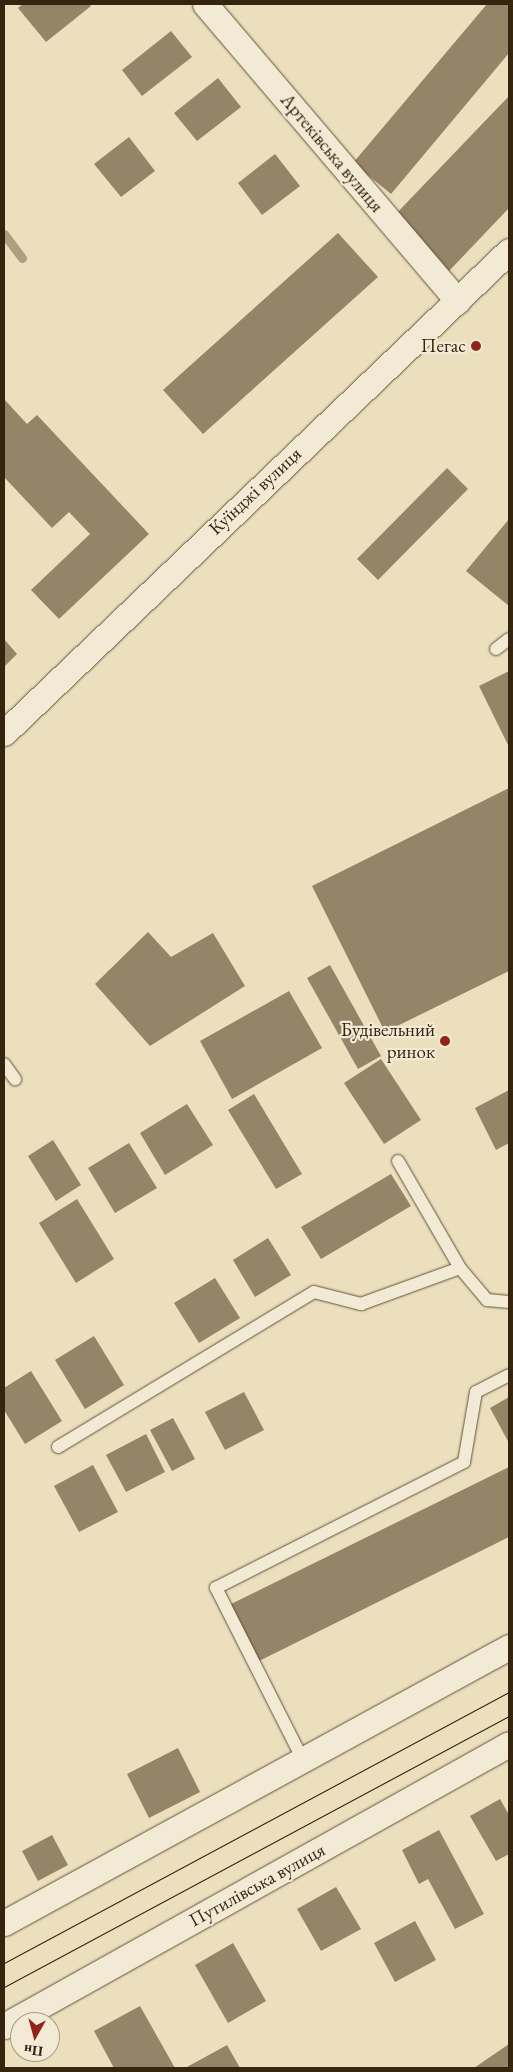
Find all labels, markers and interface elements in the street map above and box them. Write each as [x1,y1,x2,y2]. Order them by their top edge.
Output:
street label: Артеківська вулиця [276,89,388,217]
place label: Пегас [421,335,466,357]
marker: Пегас [470,340,482,352]
street label: Куїнджі вулиця [204,442,306,540]
place label: Будівельний ринок [341,1019,435,1063]
marker: Будівельний ринок [439,1035,451,1047]
street label: Путилівська вулиця [185,1838,329,1932]
north arrow [10,2012,60,2062]
text: Пн [23,2041,44,2061]

